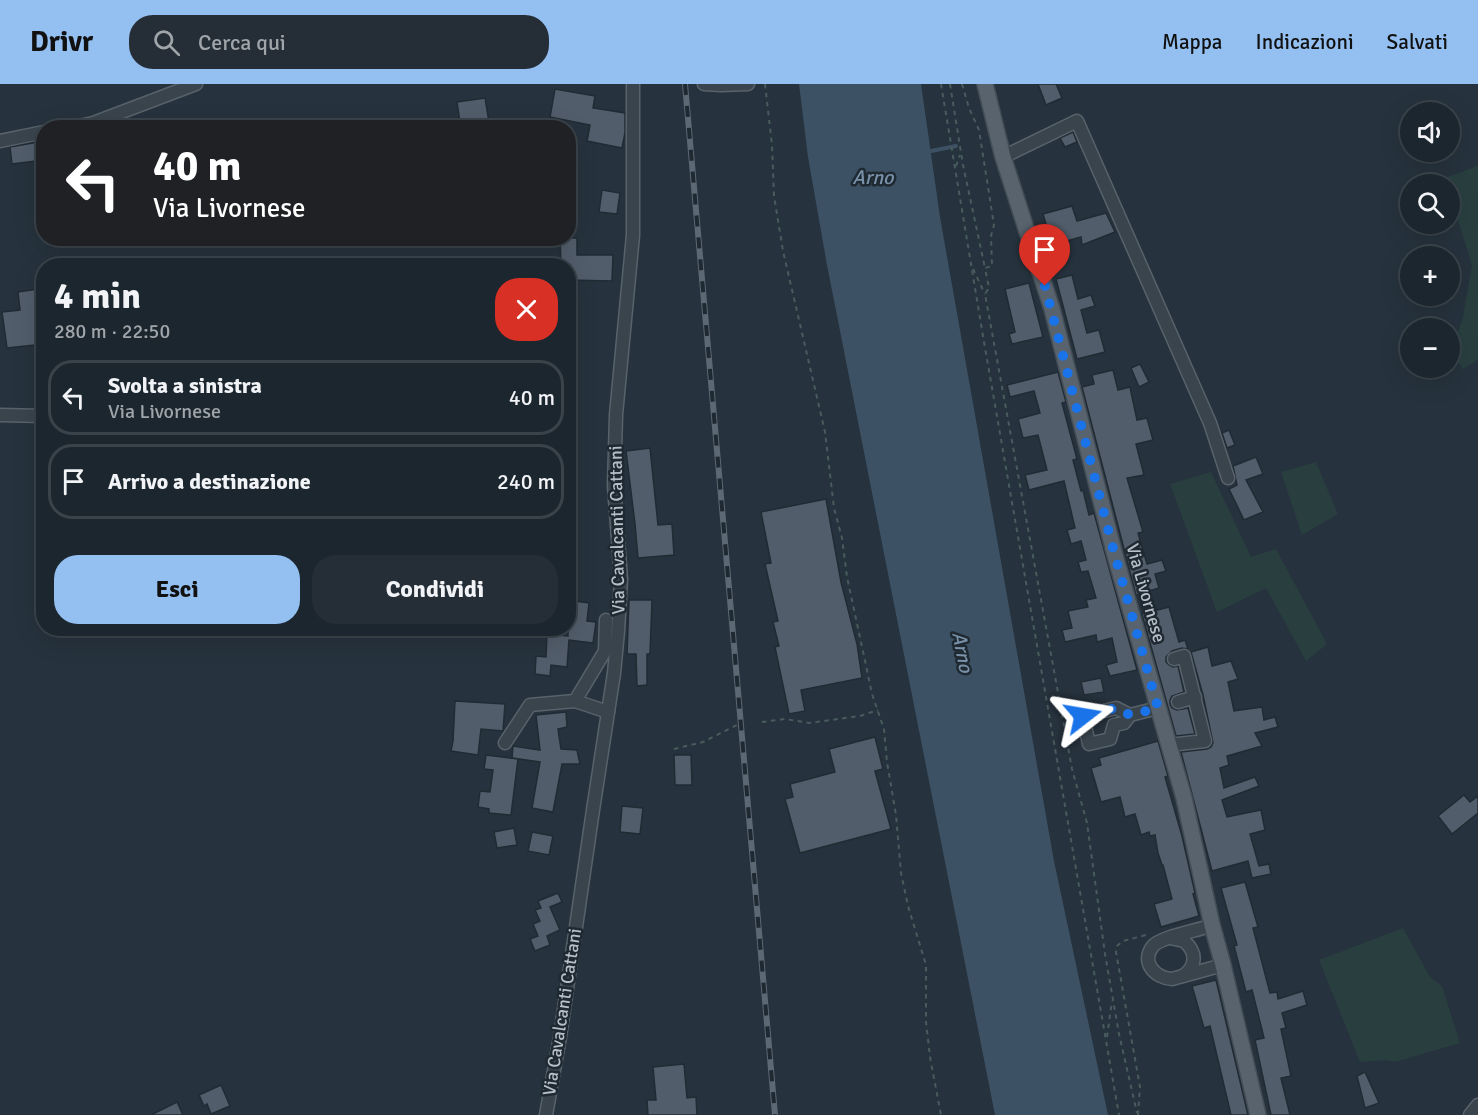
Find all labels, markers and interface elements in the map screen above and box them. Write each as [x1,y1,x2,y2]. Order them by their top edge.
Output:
search box [129,15,549,69]
text: Drivr [30,25,93,59]
icon: search [150,26,183,59]
text: Cerca qui [198,29,286,56]
text: Mappa [1162,29,1223,55]
text: Indicazioni [1256,29,1354,55]
text: Salvati [1387,29,1448,55]
map controls [1400,102,1460,378]
button: sound [1400,102,1460,162]
text: 40 m [153,141,242,192]
icon: left [54,144,132,222]
water label: Arno [853,165,895,190]
button: search [1400,174,1460,234]
text: Via Livornese [153,192,306,225]
pin [1019,224,1070,286]
icon: arrive [1028,233,1061,266]
button: + [1400,246,1460,306]
text: 4 min [54,274,141,319]
button: close [495,278,558,341]
button: − [1400,318,1460,378]
text: 280 m · 22:50 [54,319,170,344]
text: Svolta a sinistra [108,372,262,399]
icon: left [57,381,90,414]
text: 40 m [509,384,555,411]
text: Via Livornese [108,399,221,424]
street label: Via Cavalcanti Cattani [605,445,629,615]
icon: arrive [57,465,90,498]
text: Arrivo a destinazione [108,468,311,495]
text: 240 m [497,468,555,495]
street label: Via Livornese [1121,541,1171,645]
button: Esci [54,555,300,624]
button: Condividi [312,555,558,624]
water label: Arno [946,630,979,676]
position arrow [1051,684,1115,748]
street label: Via Cavalcanti Cattani [538,927,586,1097]

